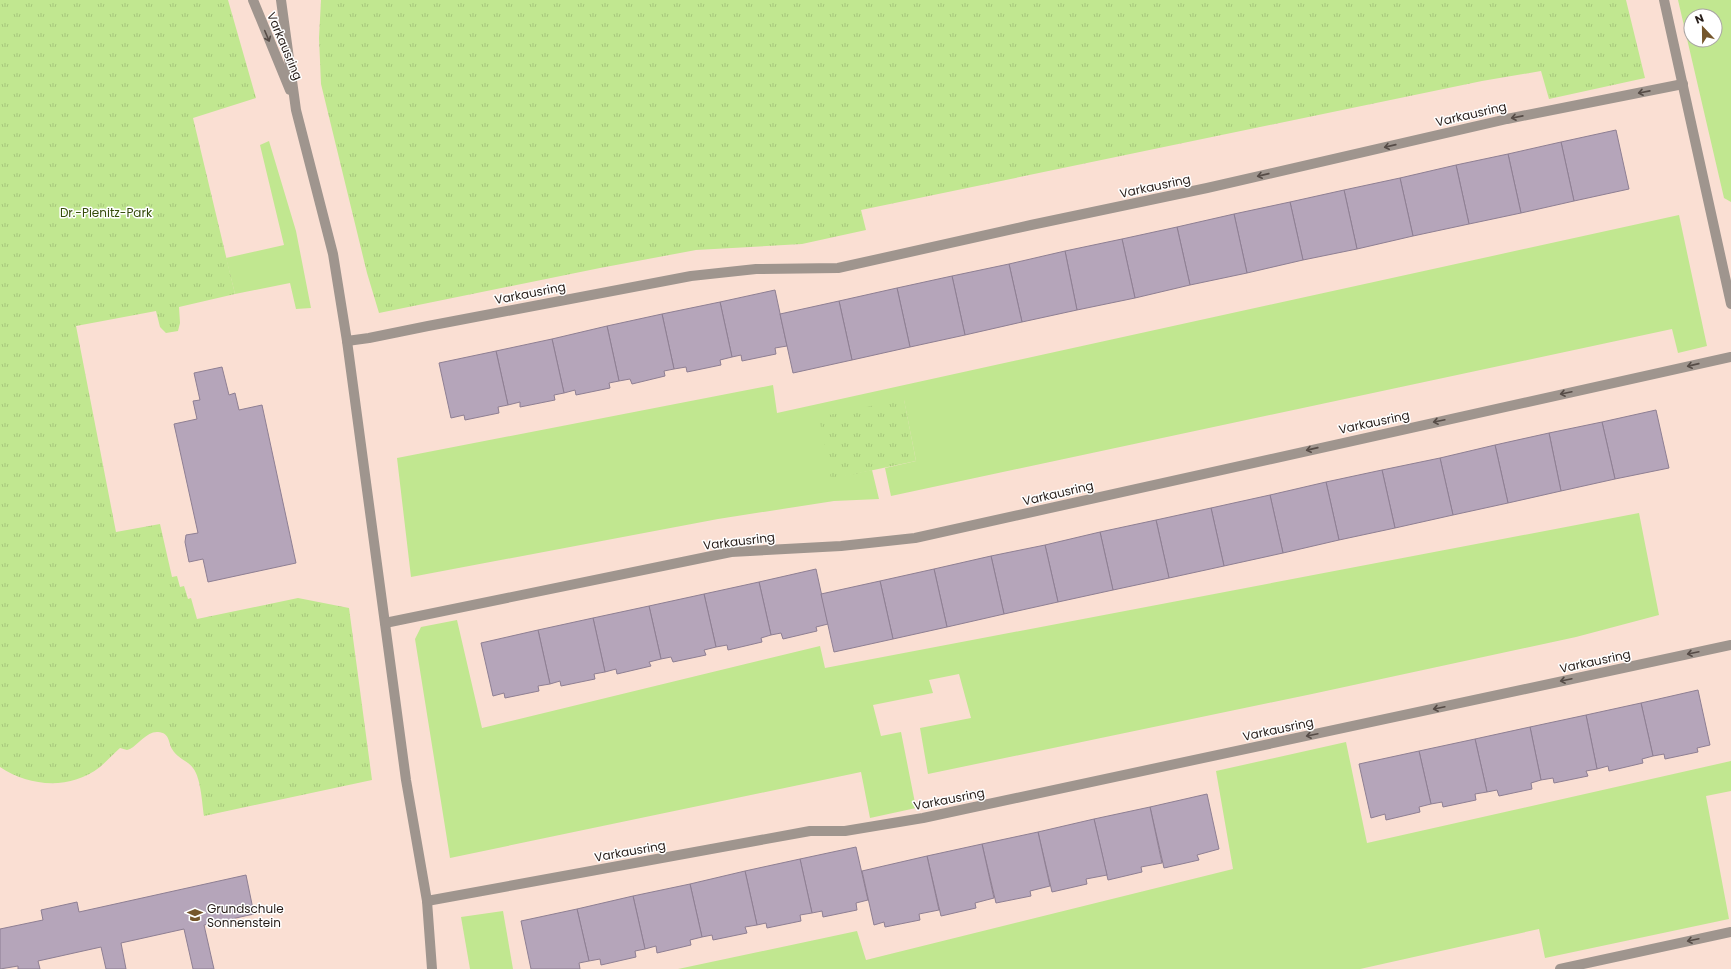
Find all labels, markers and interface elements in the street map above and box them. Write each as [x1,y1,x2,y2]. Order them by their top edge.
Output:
north arrow [1683,8,1723,48]
street label: Varkausring [263,9,307,83]
text: N [1692,10,1706,28]
one-way arrow [264,30,271,42]
one-way arrow [1638,88,1651,96]
street label: Varkausring [1434,98,1508,130]
one-way arrow [1511,113,1524,121]
one-way arrow [1384,142,1397,150]
street label: Varkausring [1118,170,1192,202]
one-way arrow [1257,172,1270,180]
park label: Dr.-Pienitz-Park [60,204,153,221]
street label: Varkausring [493,278,567,308]
one-way arrow [1687,362,1700,370]
one-way arrow [1560,390,1573,398]
street label: Varkausring [1337,406,1411,438]
one-way arrow [1433,418,1446,426]
one-way arrow [1306,446,1319,454]
street label: Varkausring [1021,477,1095,509]
street label: Varkausring [702,528,776,554]
street label: Varkausring [1558,645,1632,677]
one-way arrow [1687,649,1700,657]
one-way arrow [1560,677,1573,685]
one-way arrow [1433,704,1446,712]
street label: Varkausring [1241,713,1315,745]
one-way arrow [1305,731,1318,739]
street label: Varkausring [912,784,986,814]
street label: Varkausring [593,836,667,866]
place label: Grundschule Sonnenstein [207,900,284,931]
school or university icon: Grundschule Sonnenstein [186,906,204,924]
one-way arrow [1687,937,1700,945]

